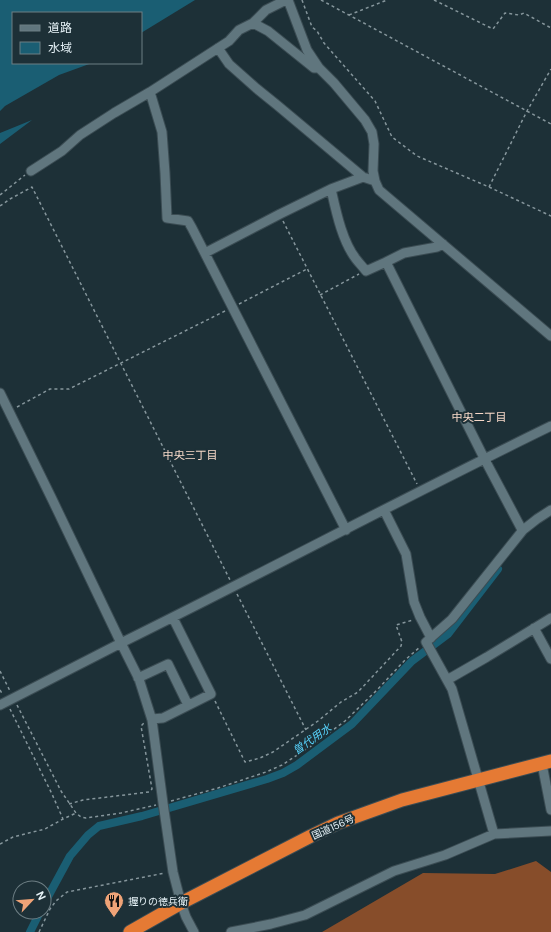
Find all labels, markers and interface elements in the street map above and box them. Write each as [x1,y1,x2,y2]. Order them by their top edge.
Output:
legend [12,12,142,64]
text: 道路 [48,20,72,36]
text: 水域 [48,40,72,56]
district label: 中央二丁目 [452,410,507,424]
district label: 中央三丁目 [163,448,218,462]
water label: 曽代用水 [290,720,335,757]
street label: 国道156号 [310,812,356,842]
north arrow [12,880,52,920]
text: N [33,889,49,902]
restaurant icon: 握りの徳兵衛 [103,890,125,918]
place label: 握りの徳兵衛 [128,895,188,908]

